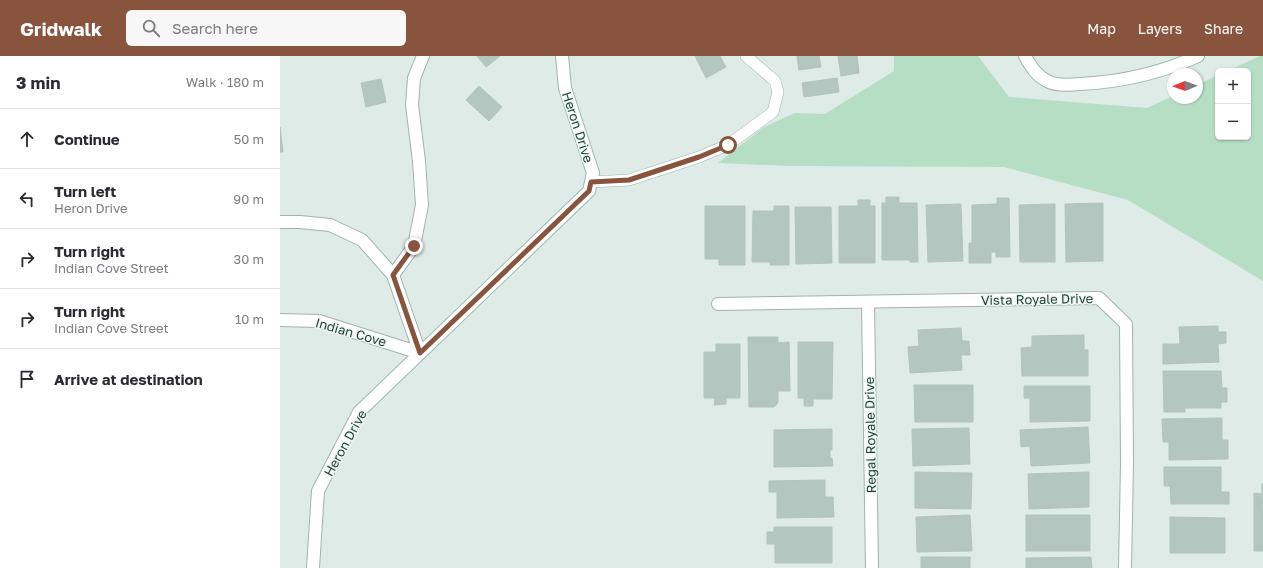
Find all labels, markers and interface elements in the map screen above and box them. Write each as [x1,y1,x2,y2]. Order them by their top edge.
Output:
search box [126,10,406,46]
text: Gridwalk [20,17,102,40]
icon: search [140,17,162,39]
text: Search here [172,19,258,37]
text: Map [1087,20,1116,37]
text: Layers [1138,20,1182,37]
text: Share [1204,20,1243,37]
north arrow [1167,68,1203,104]
map controls [1215,68,1251,140]
button: + [1215,68,1251,104]
text: 3 min [16,72,60,93]
text: Walk · 180 m [186,74,264,90]
street label: Heron Drive [559,90,597,164]
button: − [1215,104,1251,140]
icon: ahead [16,128,38,150]
text: Continue [54,130,120,148]
text: 50 m [234,131,264,147]
route start [719,136,737,154]
text: Turn left [54,182,116,200]
icon: left [16,188,38,210]
text: 90 m [233,191,264,207]
text: Heron Drive [54,200,128,216]
route end [405,237,423,255]
text: Turn right [54,242,125,260]
icon: right [16,248,38,270]
text: 30 m [234,251,264,267]
text: Indian Cove Street [54,260,169,276]
street label: Vista Royale Drive [981,290,1093,308]
text: Turn right [54,302,125,320]
icon: right [16,308,38,330]
text: 10 m [235,311,264,327]
street label: Indian Cove [314,314,388,350]
text: Indian Cove Street [54,320,169,336]
icon: arrive [16,368,38,390]
text: Arrive at destination [54,370,203,388]
street label: Regal Royale Drive [861,377,879,493]
street label: Heron Drive [320,407,370,479]

